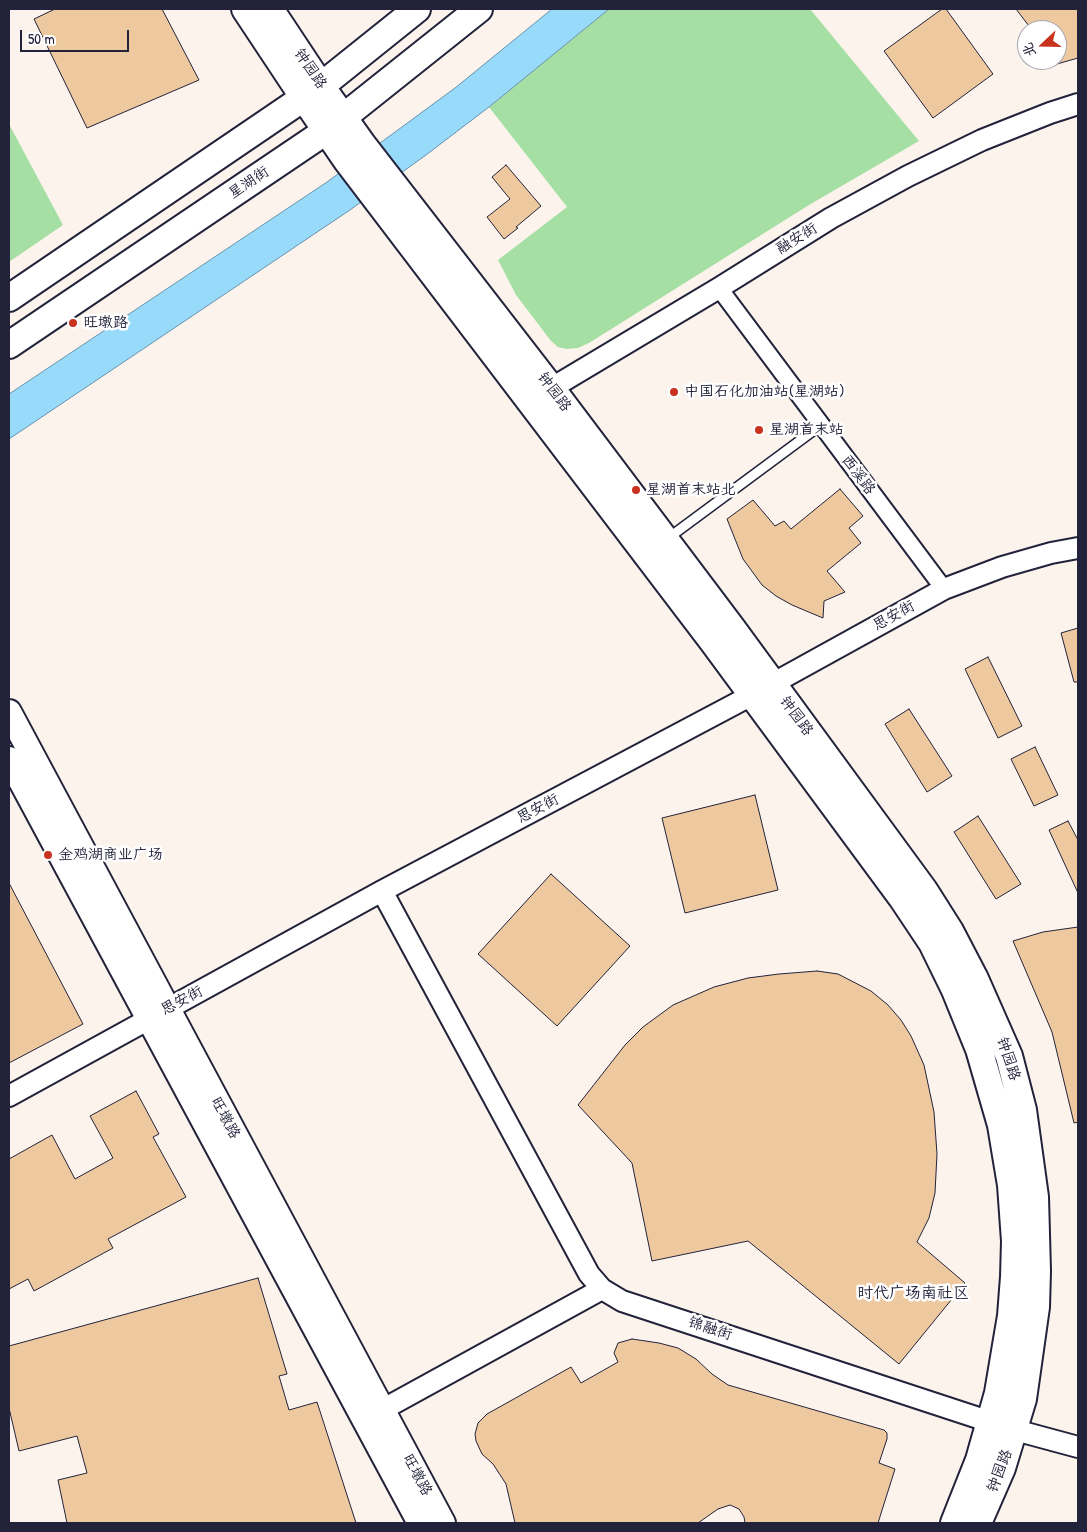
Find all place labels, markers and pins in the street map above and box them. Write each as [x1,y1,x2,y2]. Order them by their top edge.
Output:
place label: 旺墩路 [83,314,128,332]
marker: 旺墩路 [67,317,79,329]
place label: 中国石化加油站(星湖站) [684,383,844,401]
marker: 中国石化加油站(星湖站) [668,386,680,398]
place label: 星湖首末站 [769,421,844,439]
marker: 星湖首末站 [753,424,765,436]
place label: 星湖首末站北 [646,481,736,499]
marker: 星湖首末站北 [630,484,642,496]
place label: 金鸡湖商业广场 [58,846,163,864]
marker: 金鸡湖商业广场 [42,849,54,861]

